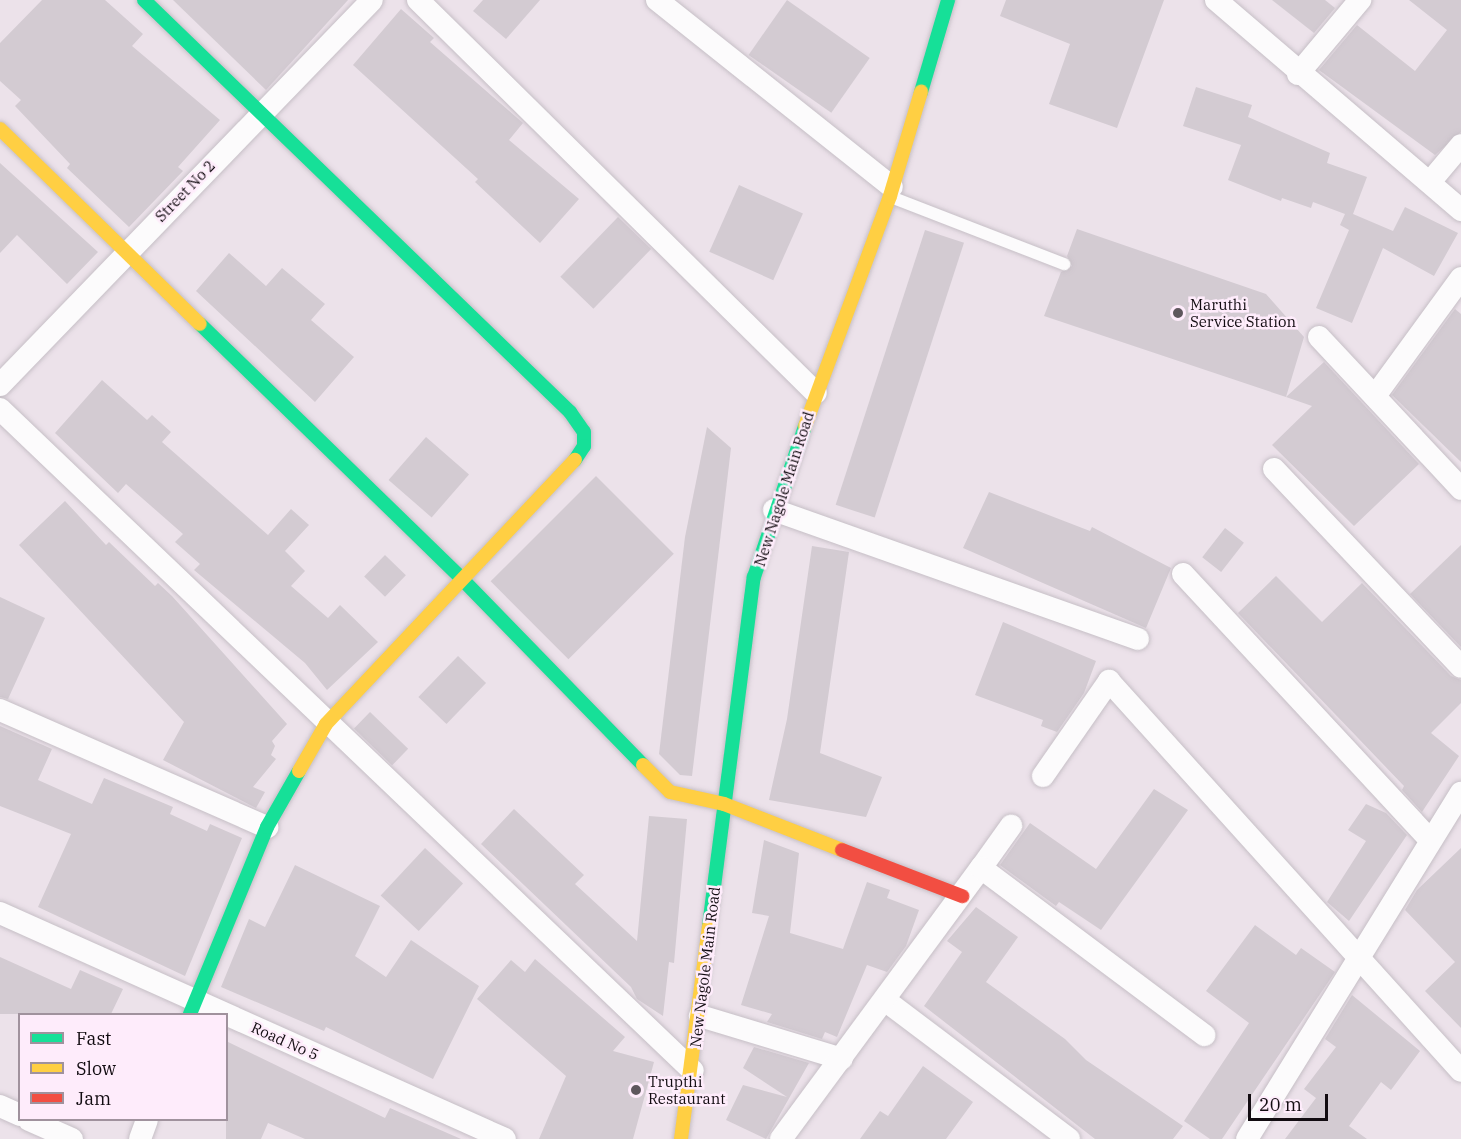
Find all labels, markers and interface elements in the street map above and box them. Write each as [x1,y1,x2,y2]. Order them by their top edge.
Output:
street label: Street No 2 [151,157,219,225]
place label: Maruthi Service Station [1190,295,1296,330]
marker: Maruthi Service Station [1171,306,1185,320]
street label: New Nagole Main Road [750,409,818,569]
street label: New Nagole Main Road [686,886,724,1048]
legend [18,1013,228,1121]
street label: Road No 5 [249,1018,321,1064]
text: Fast [76,1027,111,1050]
text: Slow [76,1057,116,1080]
place label: Trupthi Restaurant [648,1072,726,1107]
scale bar [1251,1082,1330,1120]
marker: Trupthi Restaurant [629,1083,643,1097]
text: Jam [76,1087,111,1110]
text: 20 m [1259,1093,1302,1116]

